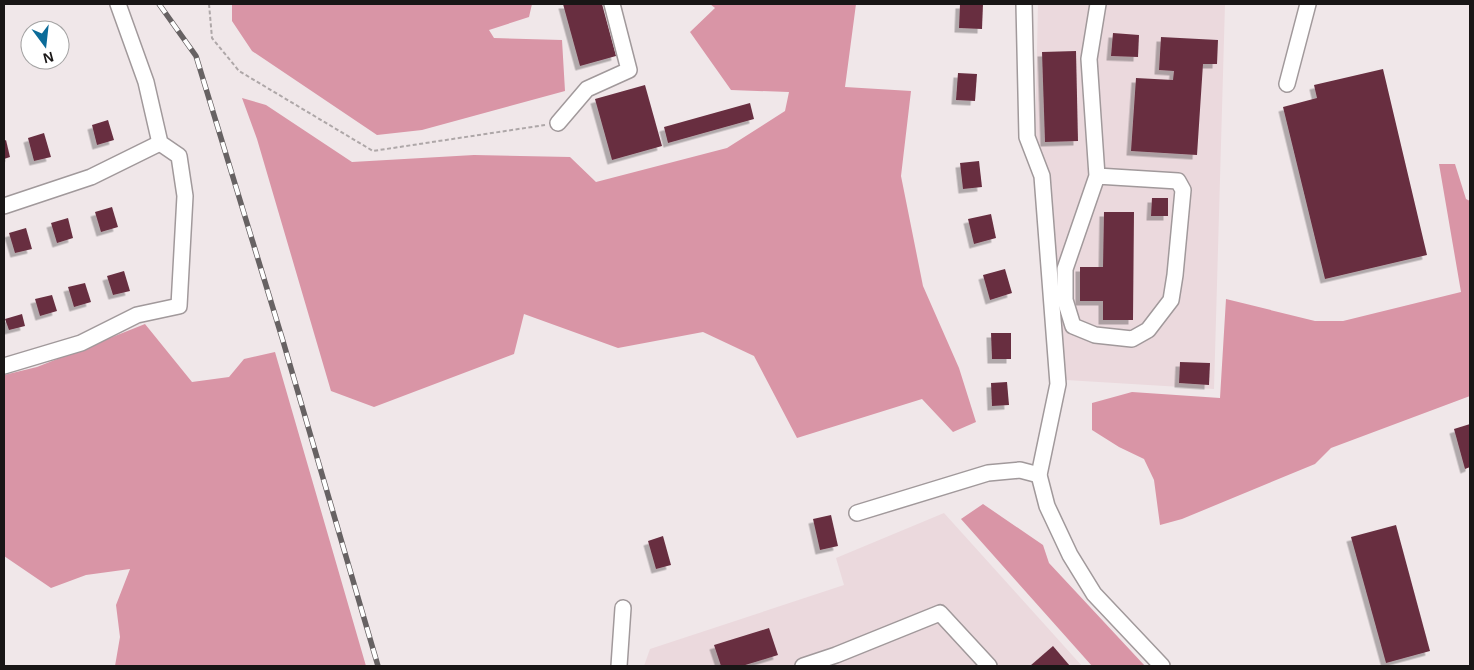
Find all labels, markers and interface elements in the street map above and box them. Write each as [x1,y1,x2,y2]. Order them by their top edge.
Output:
north arrow [20,20,70,70]
text: N [41,49,55,67]

